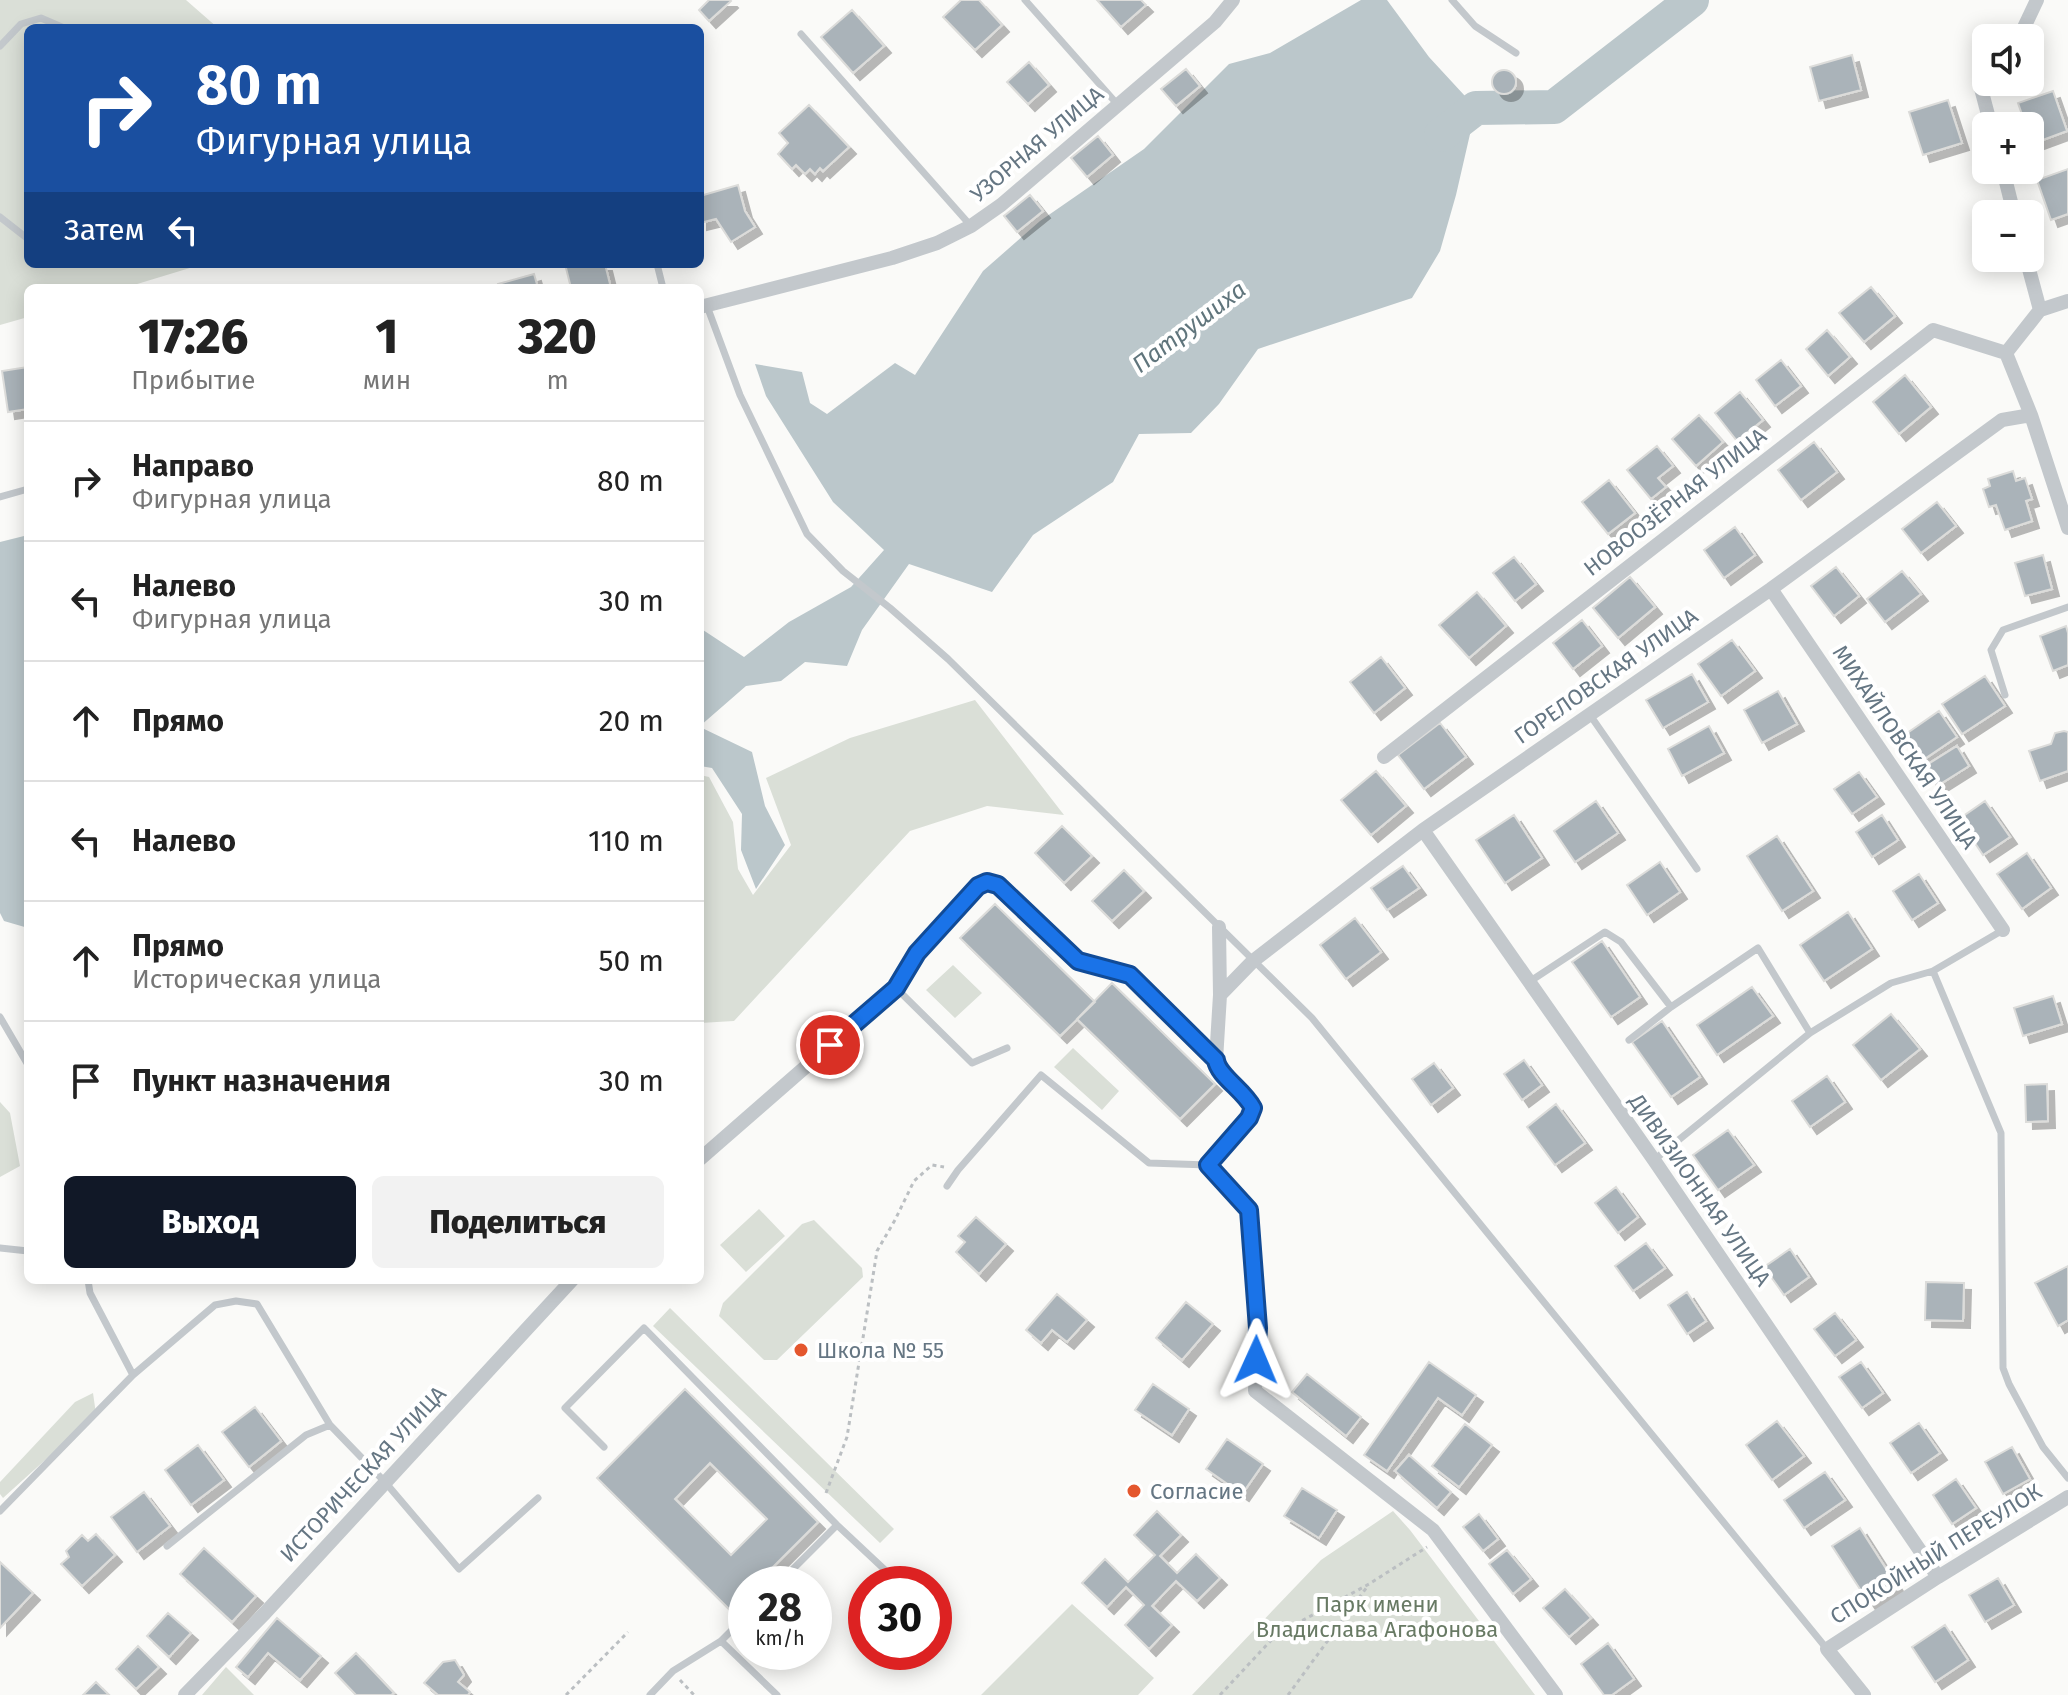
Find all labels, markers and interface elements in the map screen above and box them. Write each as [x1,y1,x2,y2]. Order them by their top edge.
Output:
map controls [1972,24,2044,272]
button: sound [1972,24,2044,96]
text: 80 m [196,52,322,119]
icon: right [64,56,168,160]
street label: УЗОРНАЯ УЛИЦА [965,80,1109,208]
button: + [1972,112,2044,184]
text: Фигурная улица [196,120,472,164]
button: − [1972,200,2044,272]
icon: left [161,208,205,252]
text: Затем [64,212,145,248]
water label: Патрушиха [1127,275,1251,379]
text: 17:26 [139,308,248,366]
text: 1 [376,308,398,366]
text: 320 [518,308,597,366]
text: Прибытие [131,365,255,396]
text: мин [363,365,411,396]
text: m [546,365,569,396]
street label: НОВООЗЁРНАЯ УЛИЦА [1578,422,1772,582]
text: Направо [132,448,254,484]
icon: right [64,459,108,503]
text: 80 m [597,463,664,499]
text: Фигурная улица [132,484,332,515]
text: Налево [132,568,236,604]
icon: left [64,579,108,623]
text: 30 m [599,583,664,619]
street label: ГОРЕЛОВСКАЯ УЛИЦА [1509,602,1703,750]
text: Фигурная улица [132,604,332,635]
street label: МИХАЙЛОВСКАЯ УЛИЦА [1827,640,1983,854]
icon: ahead [64,699,108,743]
text: Прямо [132,703,224,739]
text: 20 m [599,703,664,739]
icon: left [64,819,108,863]
text: Налево [132,823,236,859]
text: 110 m [588,823,664,859]
text: Прямо [132,928,224,964]
icon: ahead [64,939,108,983]
text: 50 m [599,943,664,979]
text: Историческая улица [132,964,381,995]
pin [796,1011,864,1079]
icon: arrive [808,1023,852,1067]
icon: arrive [64,1059,108,1103]
text: Пункт назначения [132,1063,391,1099]
text: 30 m [599,1063,664,1099]
street label: ДИВИЗИОННАЯ УЛИЦА [1623,1088,1777,1292]
button: Выход [64,1176,356,1268]
button: Поделиться [372,1176,664,1268]
position arrow [1214,1318,1298,1402]
place label: Школа № 55 [817,1337,944,1364]
marker: Школа № 55 [792,1341,810,1359]
street label: ИСТОРИЧЕСКАЯ УЛИЦА [274,1380,452,1568]
place label: Согласие [1150,1478,1243,1505]
street label: СПОКОЙНЫЙ ПЕРЕУЛОК [1825,1478,2047,1630]
marker: Согласие [1125,1482,1143,1500]
speed limit sign: 30 [848,1566,952,1670]
text: 28 [758,1584,802,1632]
park label: Парк имени Владислава Агафонова [1256,1591,1498,1643]
text: km/h [755,1626,805,1650]

